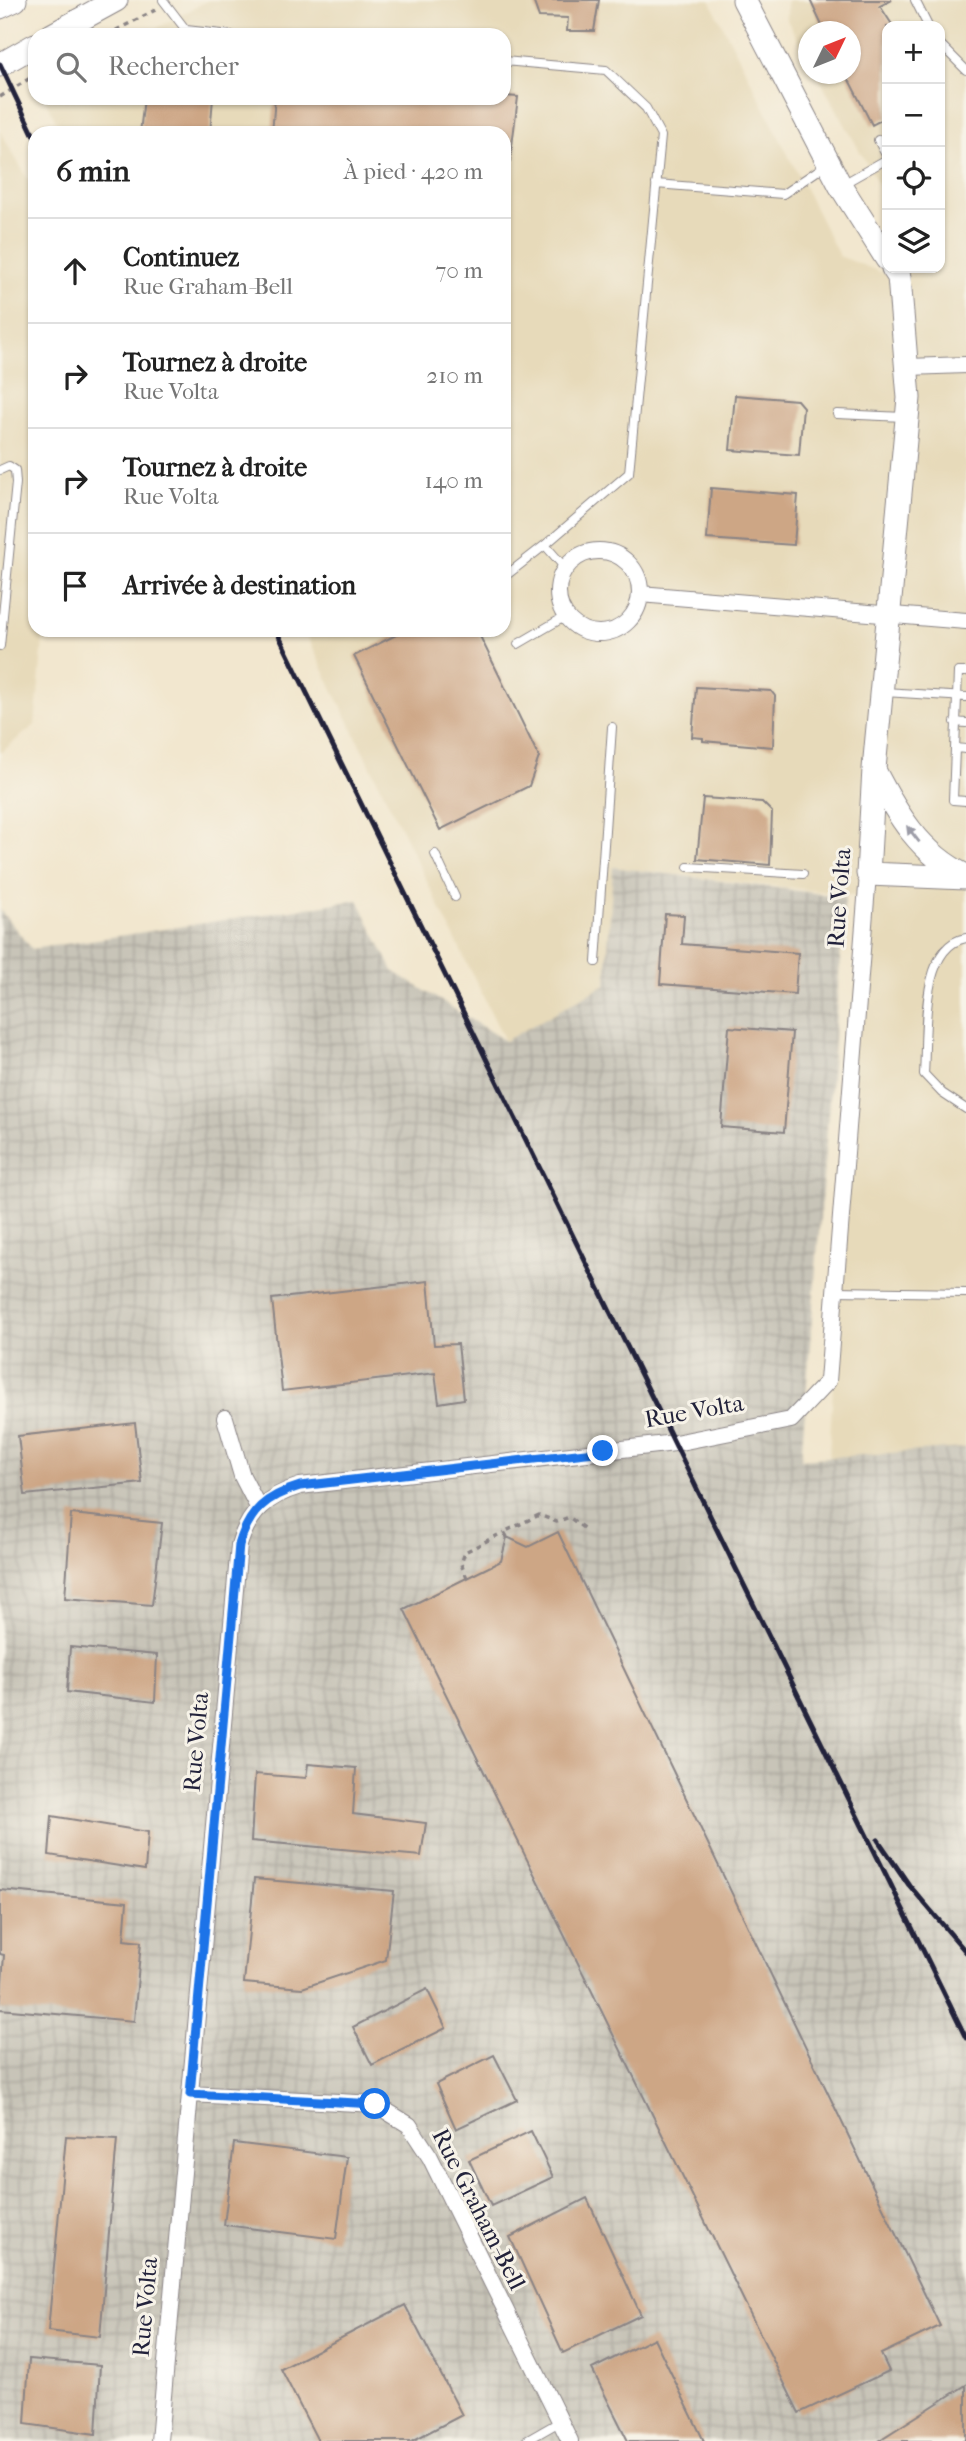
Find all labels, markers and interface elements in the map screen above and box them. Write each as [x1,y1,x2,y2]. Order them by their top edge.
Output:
north arrow [798,21,861,84]
map controls [882,21,945,273]
button: + [882,21,945,84]
search box [28,28,511,105]
icon: search [52,48,90,86]
text: Rechercher [108,51,239,82]
button: − [882,84,945,147]
button: locate [882,147,945,210]
text: 6 min [56,154,130,189]
text: À pied · 420 m [344,158,483,185]
button: layers [882,210,945,273]
text: Continuez [123,242,239,273]
icon: ahead [56,252,94,290]
text: 70 m [435,257,483,284]
text: Rue Graham-Bell [123,273,293,300]
text: Tournez à droite [123,347,307,378]
icon: right [56,357,94,395]
text: 210 m [426,362,483,389]
text: Rue Volta [123,378,219,405]
text: Tournez à droite [123,452,307,483]
icon: right [56,462,94,500]
text: 140 m [424,467,483,494]
text: Rue Volta [123,483,219,510]
icon: arrive [56,567,94,605]
text: Arrivée à destination [123,570,356,601]
one-way arrow [906,825,921,843]
street label: Rue Volta [822,846,857,949]
street label: Rue Volta [642,1388,746,1433]
route end [587,1435,618,1466]
street label: Rue Volta [178,1690,214,1793]
route start [359,2088,390,2119]
street label: Rue Graham-Bell [426,2124,532,2295]
street label: Rue Volta [127,2255,163,2358]

